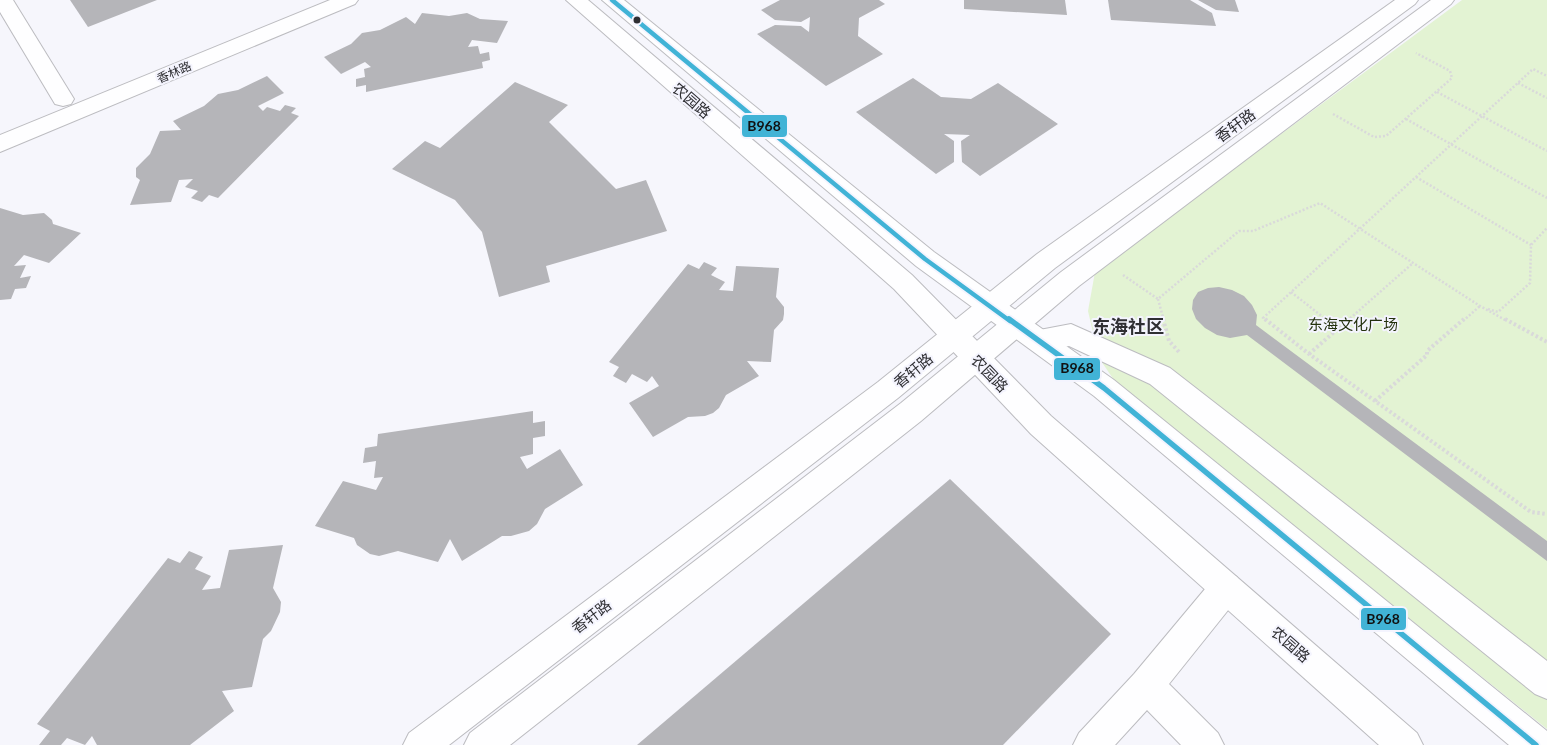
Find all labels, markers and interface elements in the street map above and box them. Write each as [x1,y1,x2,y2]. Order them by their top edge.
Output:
unlabelled marker [632,15,642,25]
street label: 香林路 [154,58,194,86]
street label: 农园路 [669,78,715,122]
street label: 香轩路 [1212,104,1258,146]
line badge: B968 [741,114,788,138]
text: B968 [747,117,781,134]
district label: 东海社区 [1092,315,1164,337]
park label: 东海文化广场 [1308,315,1398,333]
street label: 香轩路 [890,349,936,391]
street label: 农园路 [968,351,1012,395]
line badge: B968 [1053,357,1101,381]
text: B968 [1060,359,1094,376]
street label: 香轩路 [568,595,614,637]
line badge: B968 [1360,607,1407,631]
text: B968 [1366,610,1400,627]
street label: 农园路 [1268,622,1314,666]

